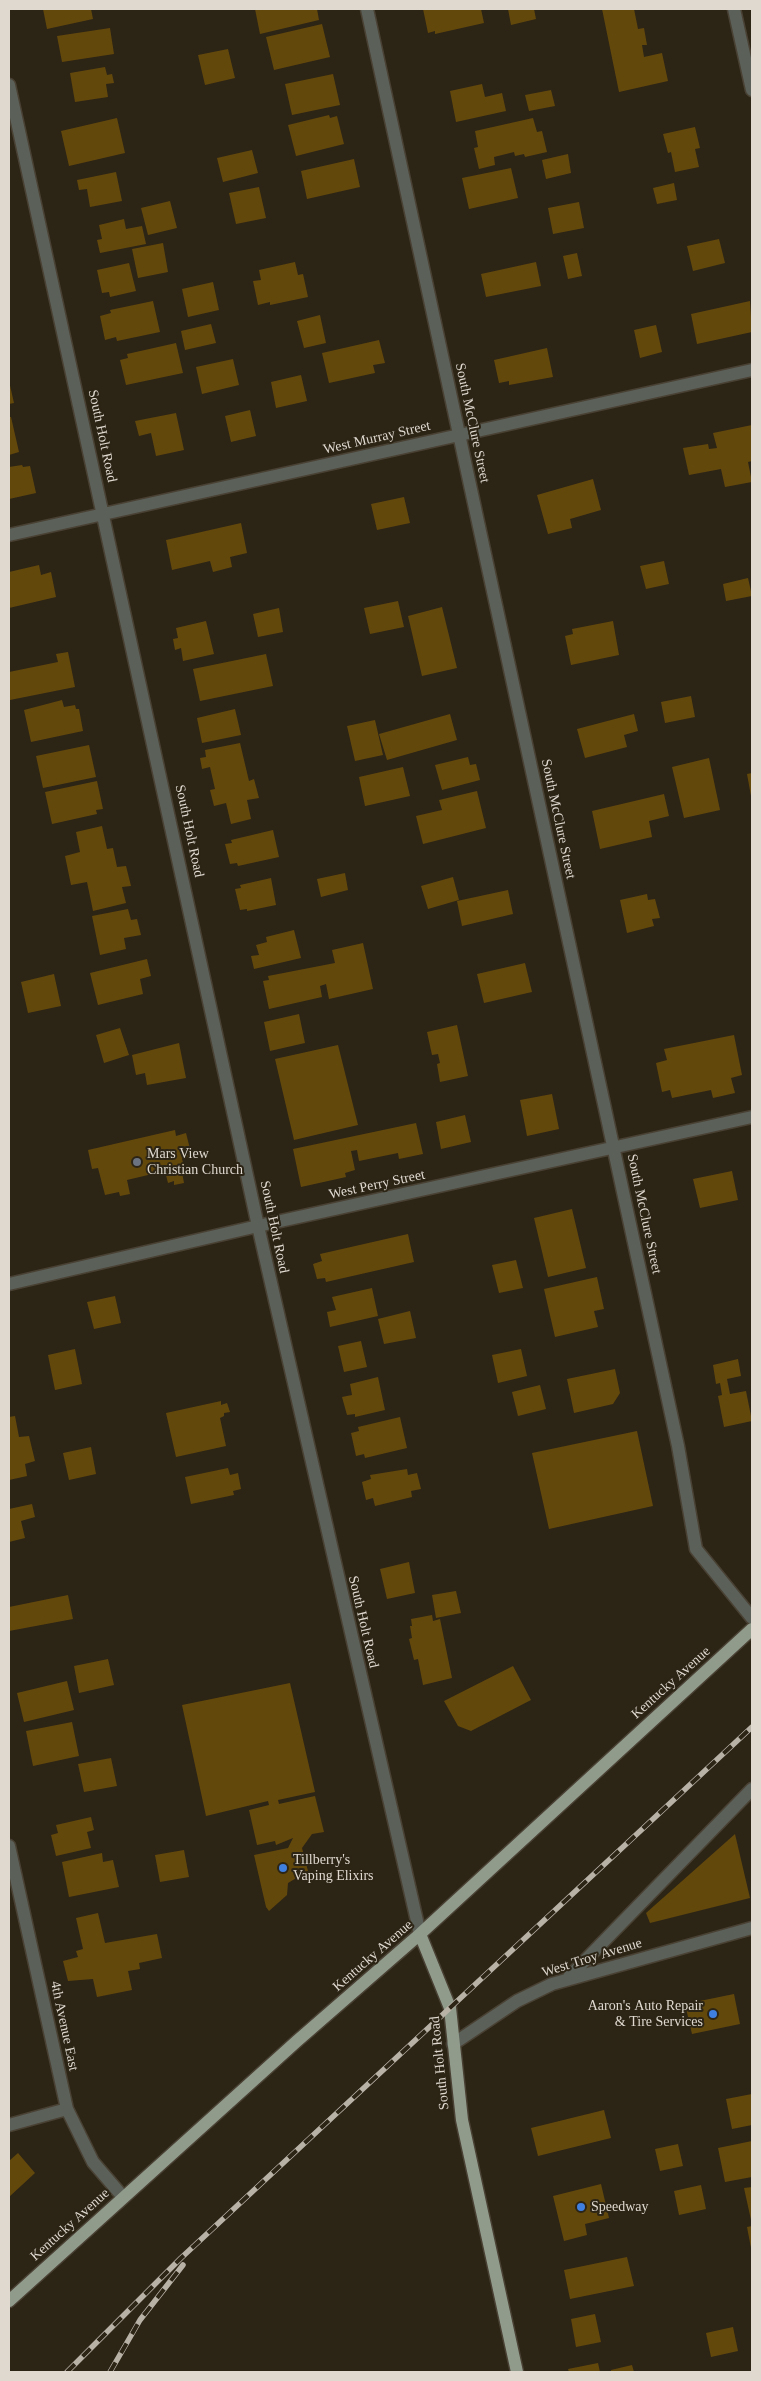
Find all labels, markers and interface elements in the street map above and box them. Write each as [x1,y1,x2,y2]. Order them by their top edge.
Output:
street label: South McClure Street [451,362,493,484]
street label: South Holt Road [84,388,120,484]
street label: West Murray Street [322,418,432,458]
street label: South McClure Street [537,758,579,880]
street label: South Holt Road [171,783,207,879]
place label: Mars View Christian Church [147,1146,243,1178]
street label: South McClure Street [623,1153,665,1275]
marker: Mars View Christian Church [131,1156,143,1168]
street label: West Perry Street [328,1167,426,1203]
street label: South Holt Road [256,1179,292,1275]
street label: South Holt Road [344,1574,382,1670]
street label: Kentucky Avenue [628,1643,714,1723]
place label: Tillberry's Vaping Elixirs [293,1852,373,1884]
marker: Tillberry's Vaping Elixirs [277,1862,289,1874]
street label: Kentucky Avenue [330,1917,416,1995]
street label: West Troy Avenue [540,1935,644,1981]
street label: 4th Avenue East [46,1980,82,2072]
place label: Aaron's Auto Repair & Tire Services [588,1998,703,2030]
marker: Aaron's Auto Repair & Tire Services [707,2008,719,2020]
street label: South Holt Road [427,2015,453,2111]
street label: Kentucky Avenue [27,2185,113,2265]
place label: Speedway [591,2199,649,2215]
marker: Speedway [575,2201,587,2213]

